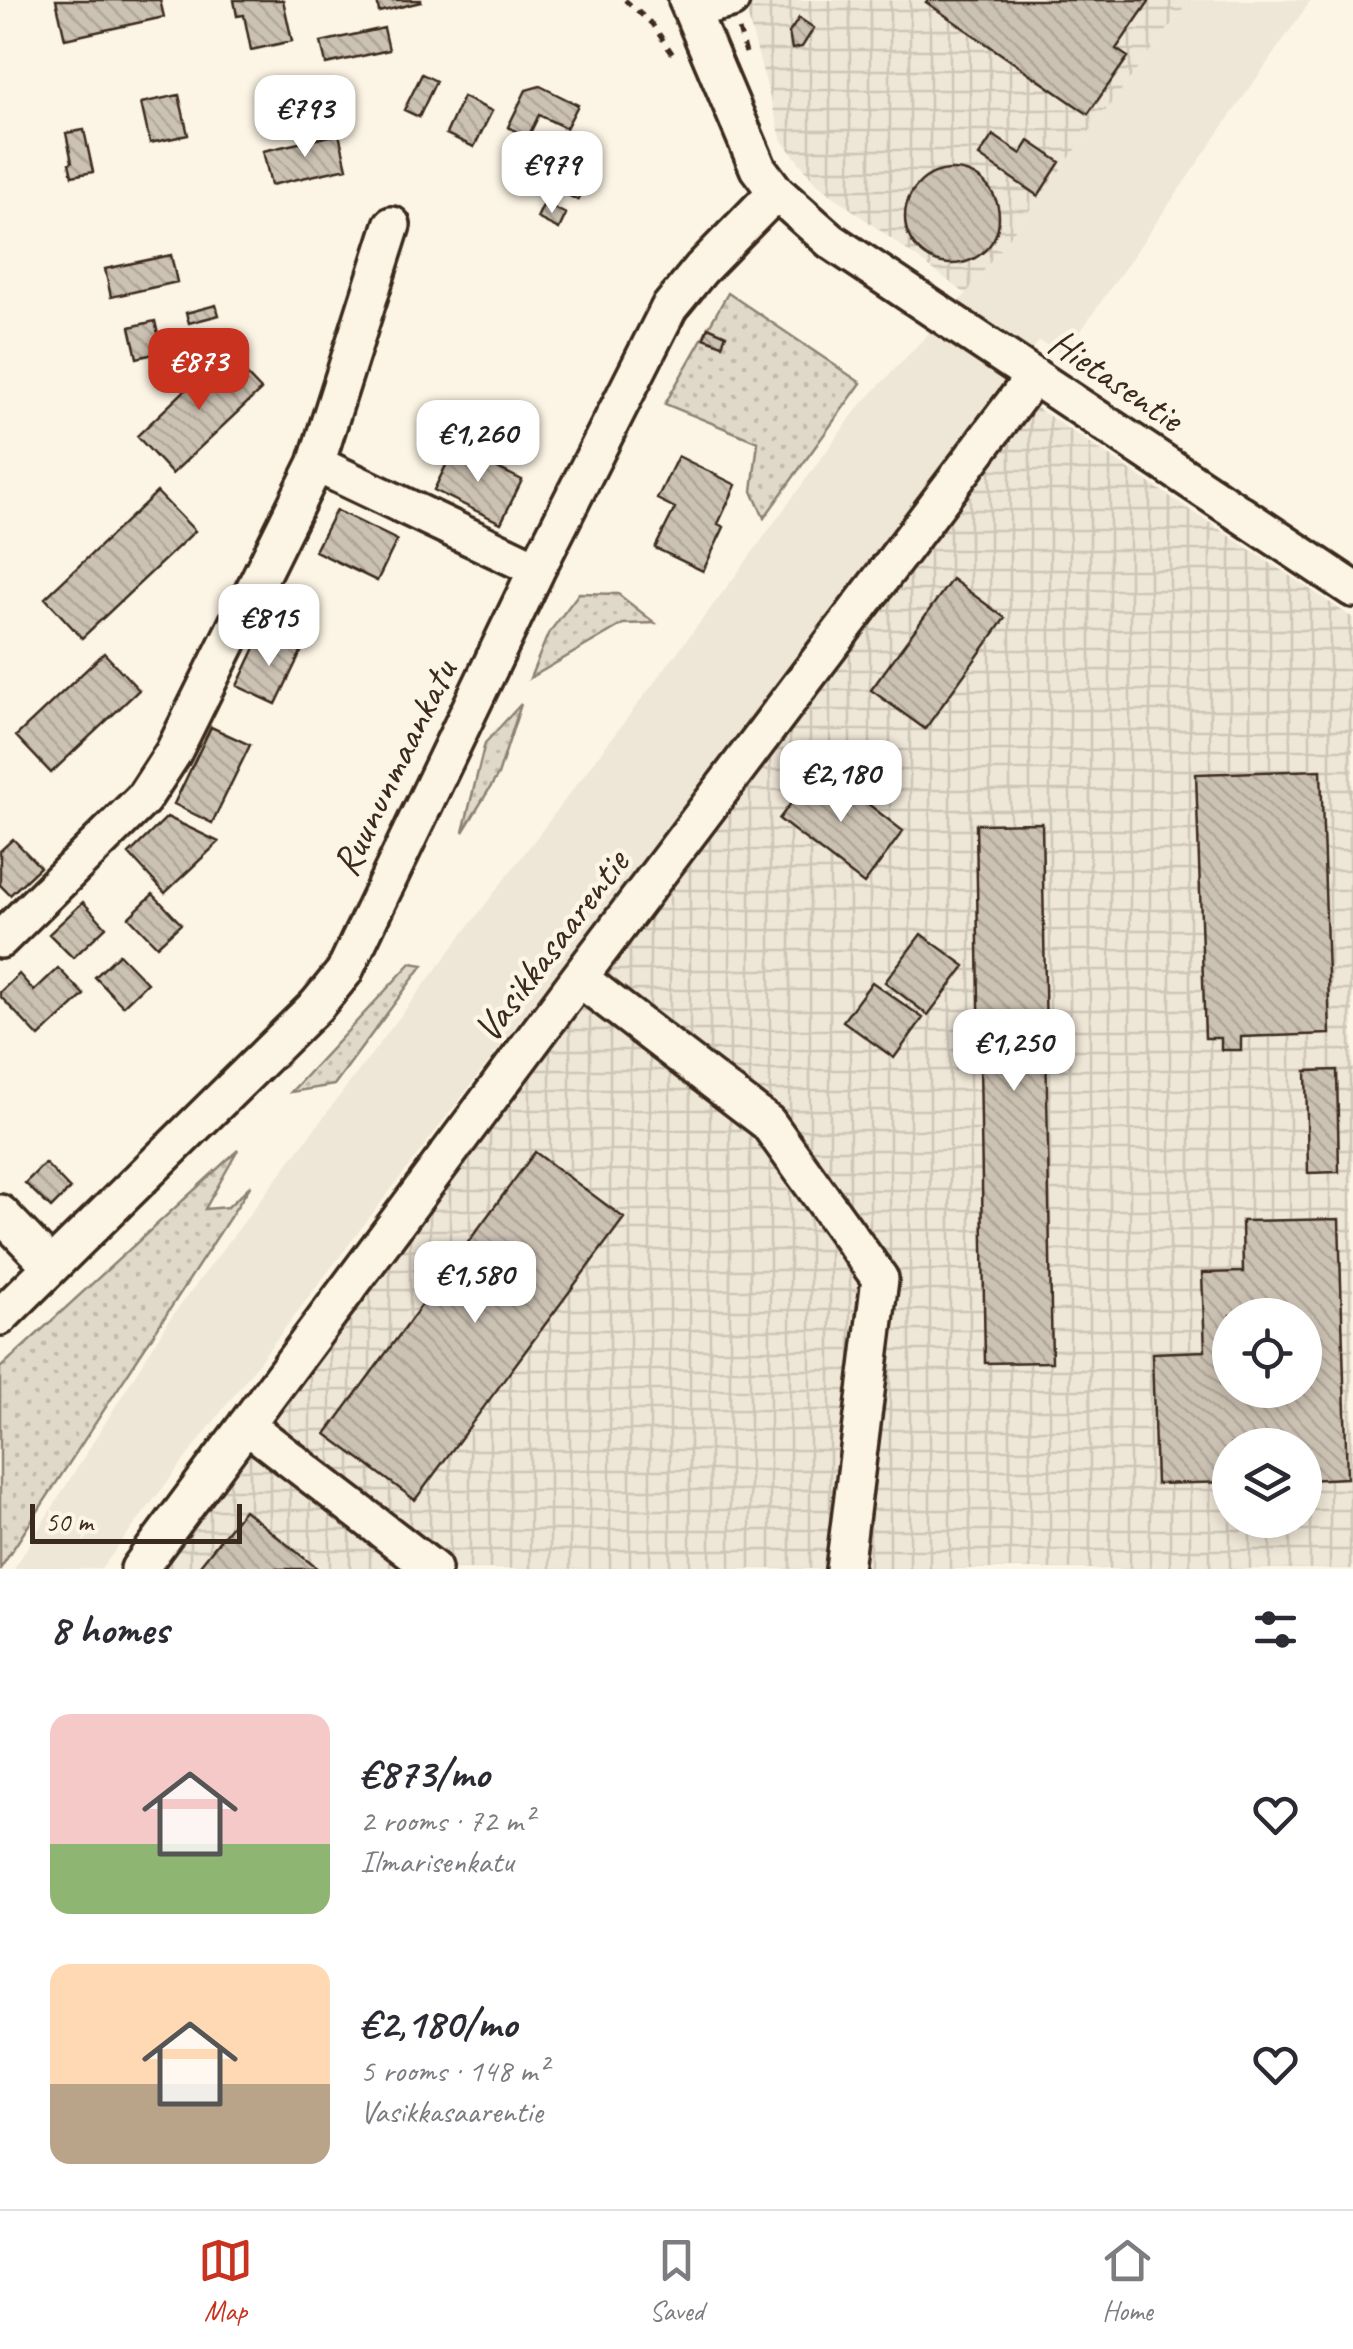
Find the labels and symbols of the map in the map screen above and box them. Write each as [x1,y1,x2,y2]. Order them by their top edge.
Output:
pin: €793 [246,75,364,160]
pin: €979 [493,131,611,216]
street label: Hietasentie [1039,317,1195,445]
pin: €873 [140,328,258,413]
pin: €1,260 [397,400,559,485]
pin: €815 [210,584,328,669]
street label: Ruununmaankatu [320,650,469,884]
pin: €2,180 [760,740,922,825]
street label: Vasikkasaarentie [462,837,641,1052]
pin: €1,250 [933,1009,1095,1094]
pin: €1,580 [394,1241,556,1326]
scale bar [30,1499,242,1544]

